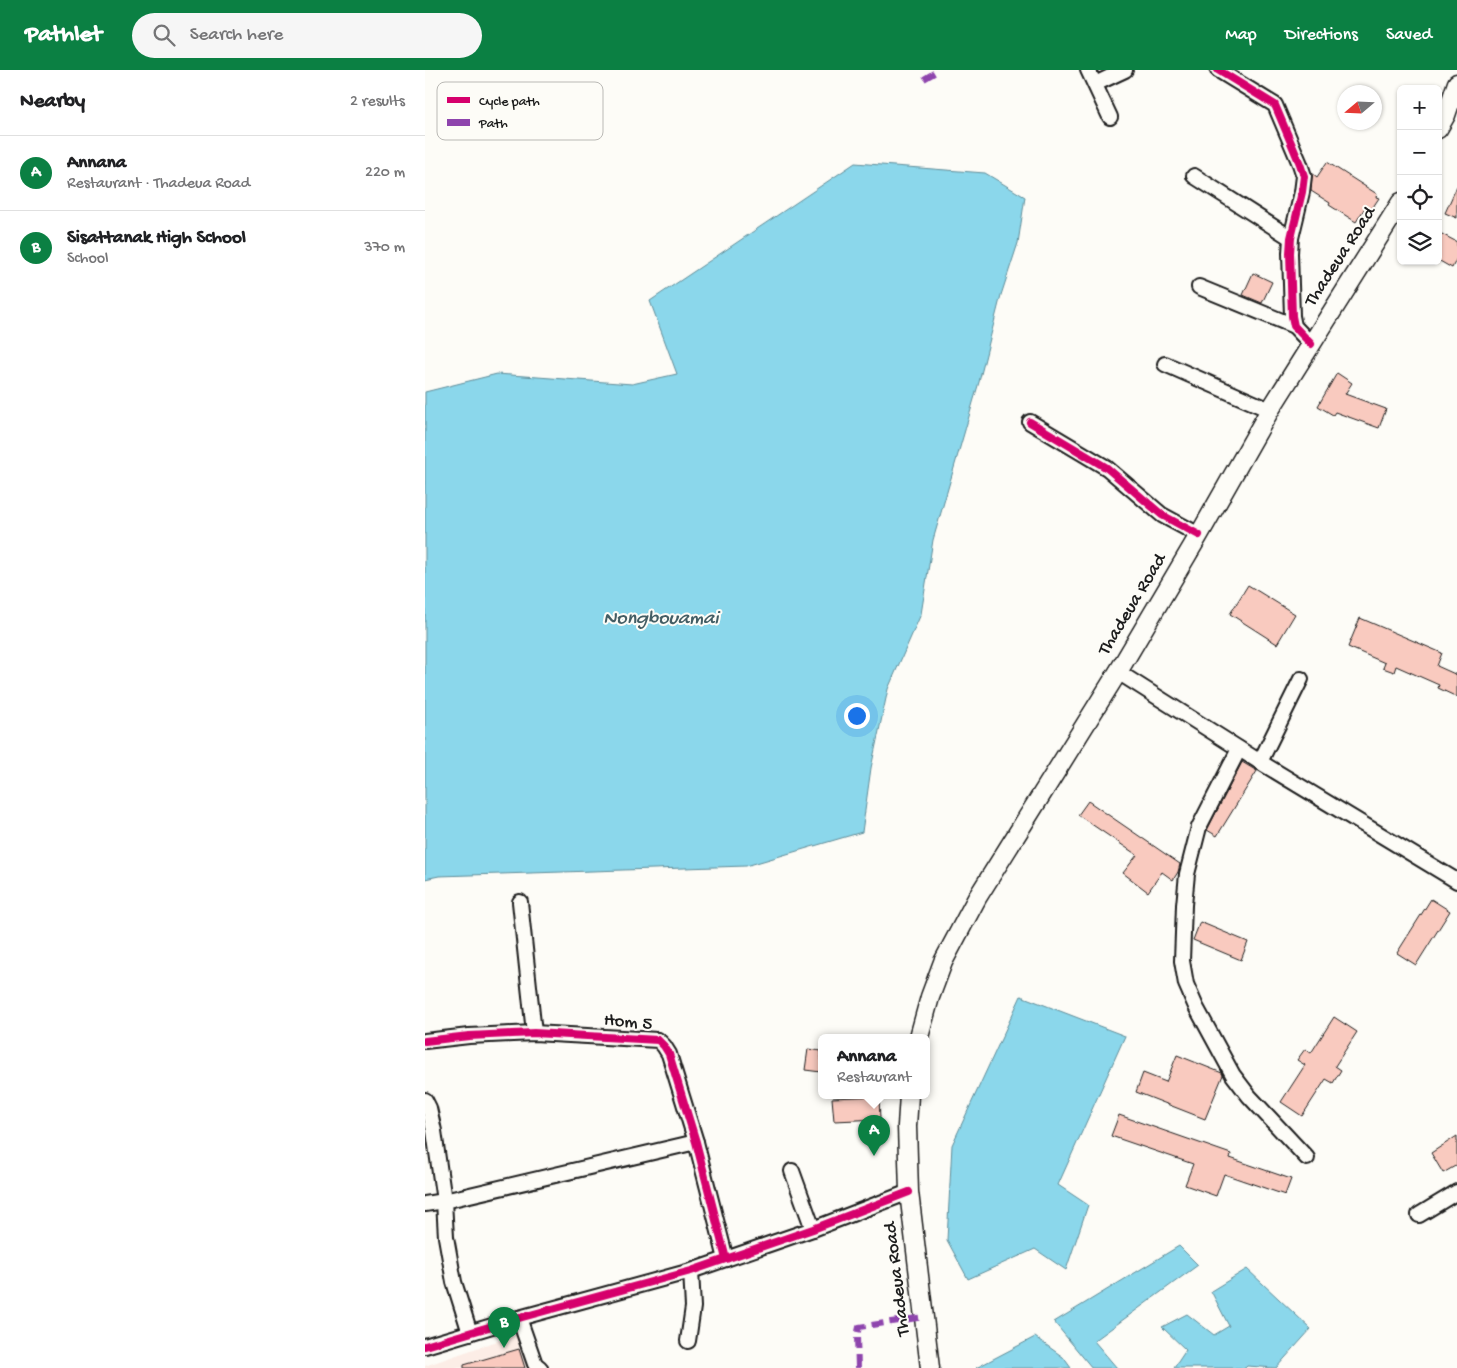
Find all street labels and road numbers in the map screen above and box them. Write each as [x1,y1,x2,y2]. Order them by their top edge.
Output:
street label: Thadeua Road [1300,201,1383,312]
street label: Thadeua Road [1093,548,1173,661]
street label: Hom 5 [603,1009,653,1037]
street label: Thadeua Road [879,1219,917,1338]

